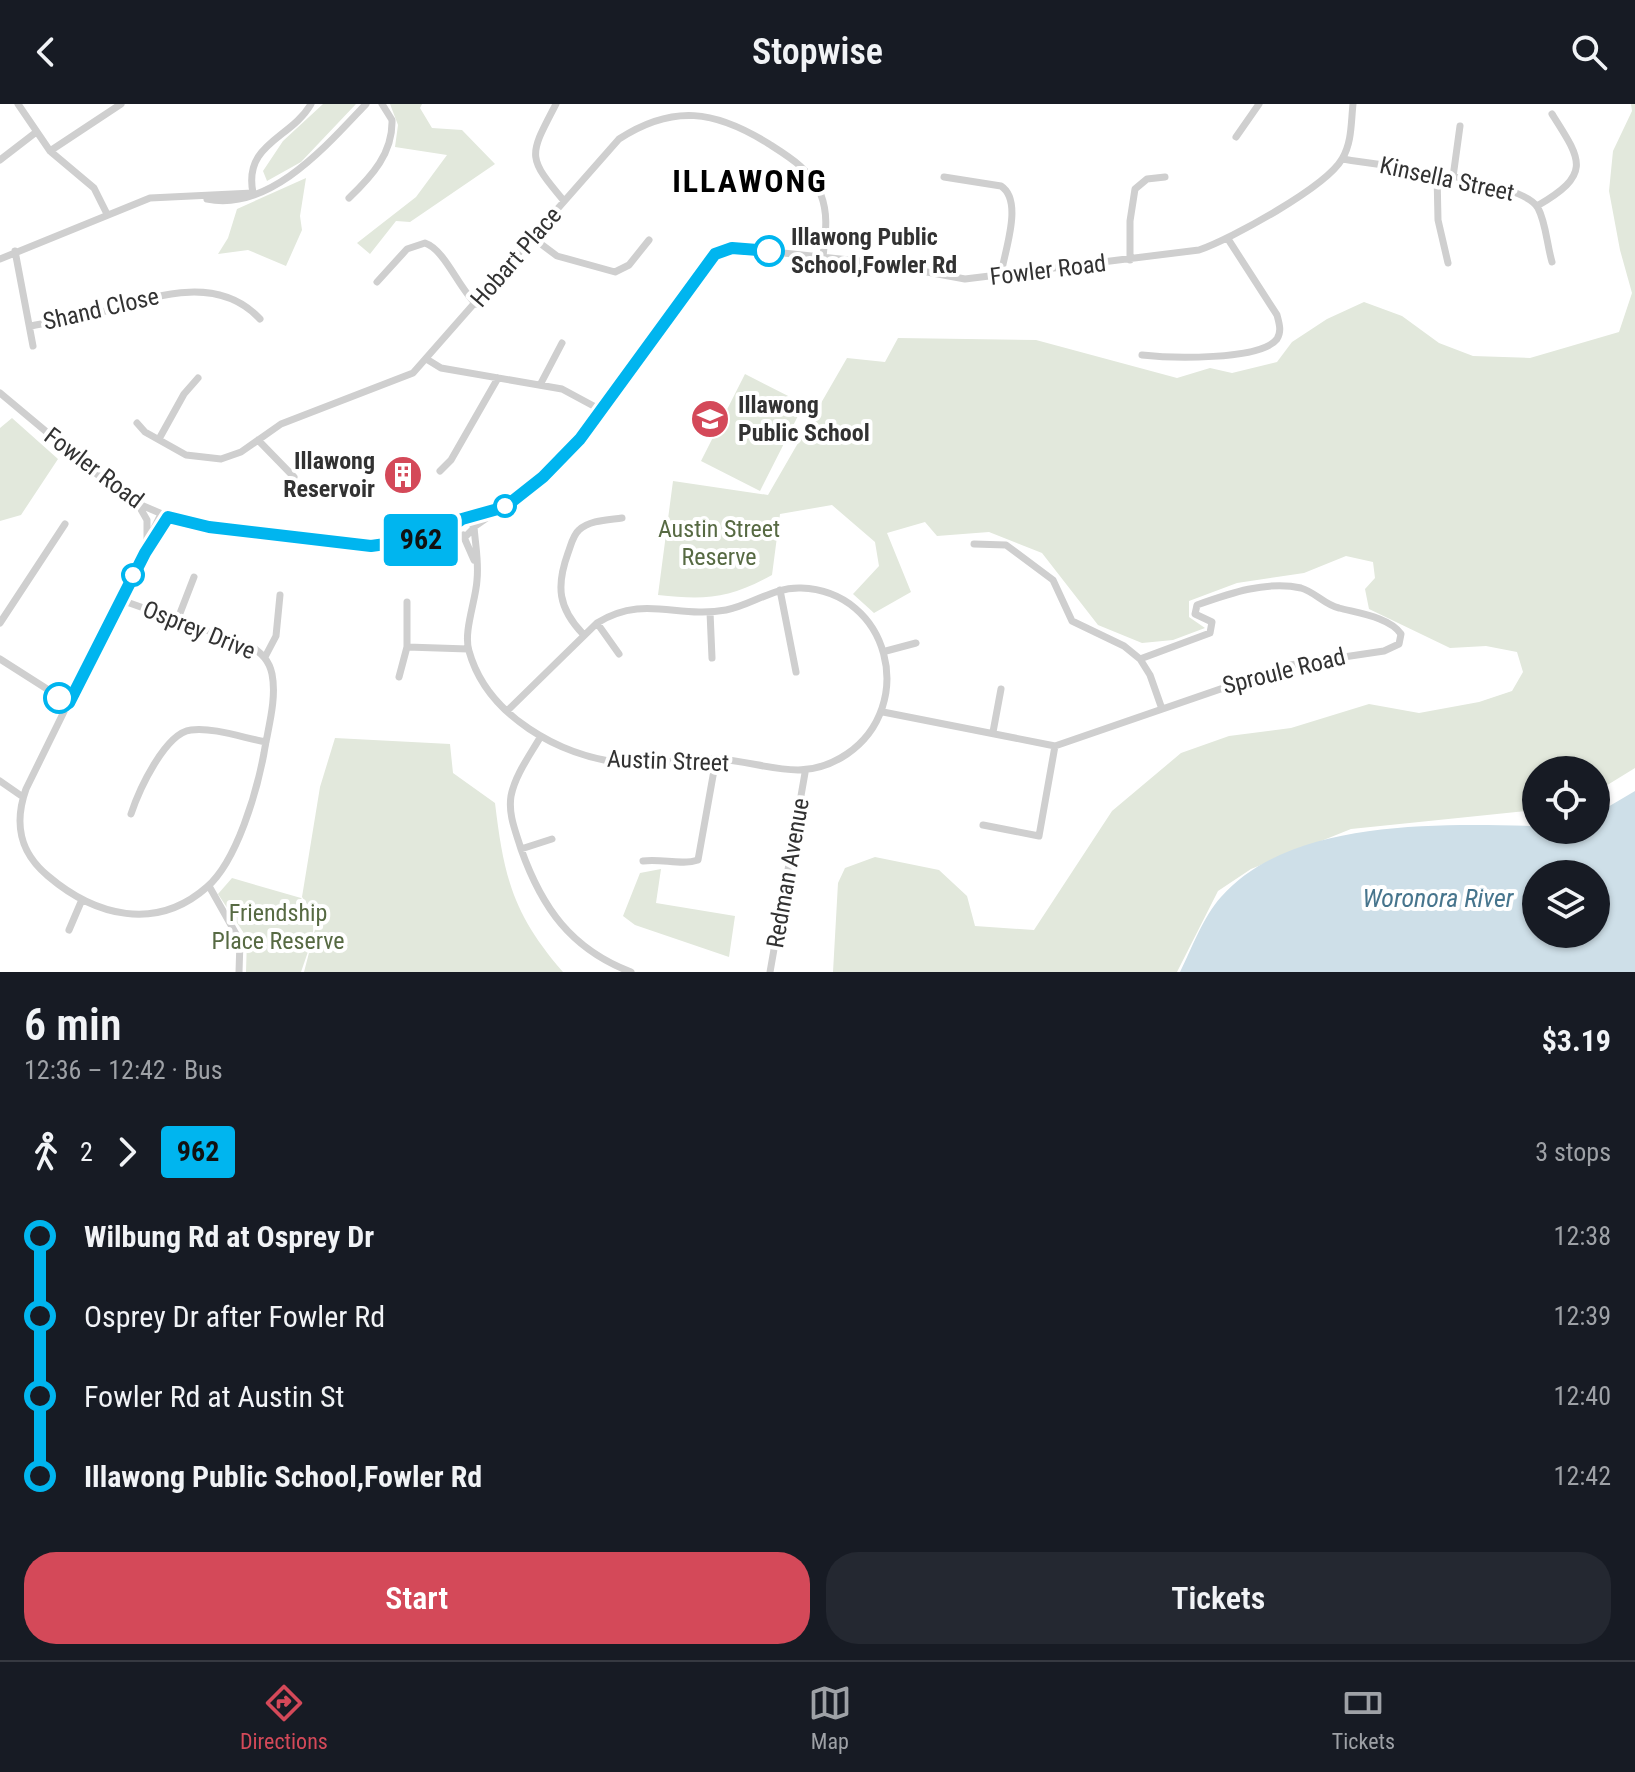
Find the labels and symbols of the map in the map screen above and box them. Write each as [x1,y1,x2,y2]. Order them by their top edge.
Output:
street label: Kinsella Street [1377,151,1517,207]
district label: ILLAWONG [672,162,828,200]
street label: Hobart Place [465,201,567,313]
place label: Illawong Public School,Fowler Rd [791,223,957,279]
marker: Illawong Public School,Fowler Rd [754,236,784,266]
street label: Fowler Road [988,249,1108,291]
street label: Shand Close [40,282,162,336]
place label: Illawong Public School [738,391,870,447]
school or university icon: Illawong Public School [689,398,731,440]
street label: Fowler Road [39,422,149,514]
place label: Illawong Reservoir [283,447,375,503]
building icon: Illawong Reservoir [382,454,424,496]
unlabelled marker [494,495,516,517]
line badge: 962 [375,514,467,566]
park label: Austin Street Reserve [658,515,780,571]
unlabelled marker [122,564,144,586]
street label: Osprey Drive [139,595,259,665]
street label: Sproule Road [1220,642,1348,700]
unlabelled marker [44,683,74,713]
street label: Austin Street [606,745,730,777]
street label: Redman Avenue [761,796,815,950]
water label: Woronora River [1363,883,1515,913]
park label: Friendship Place Reserve [211,899,345,955]

